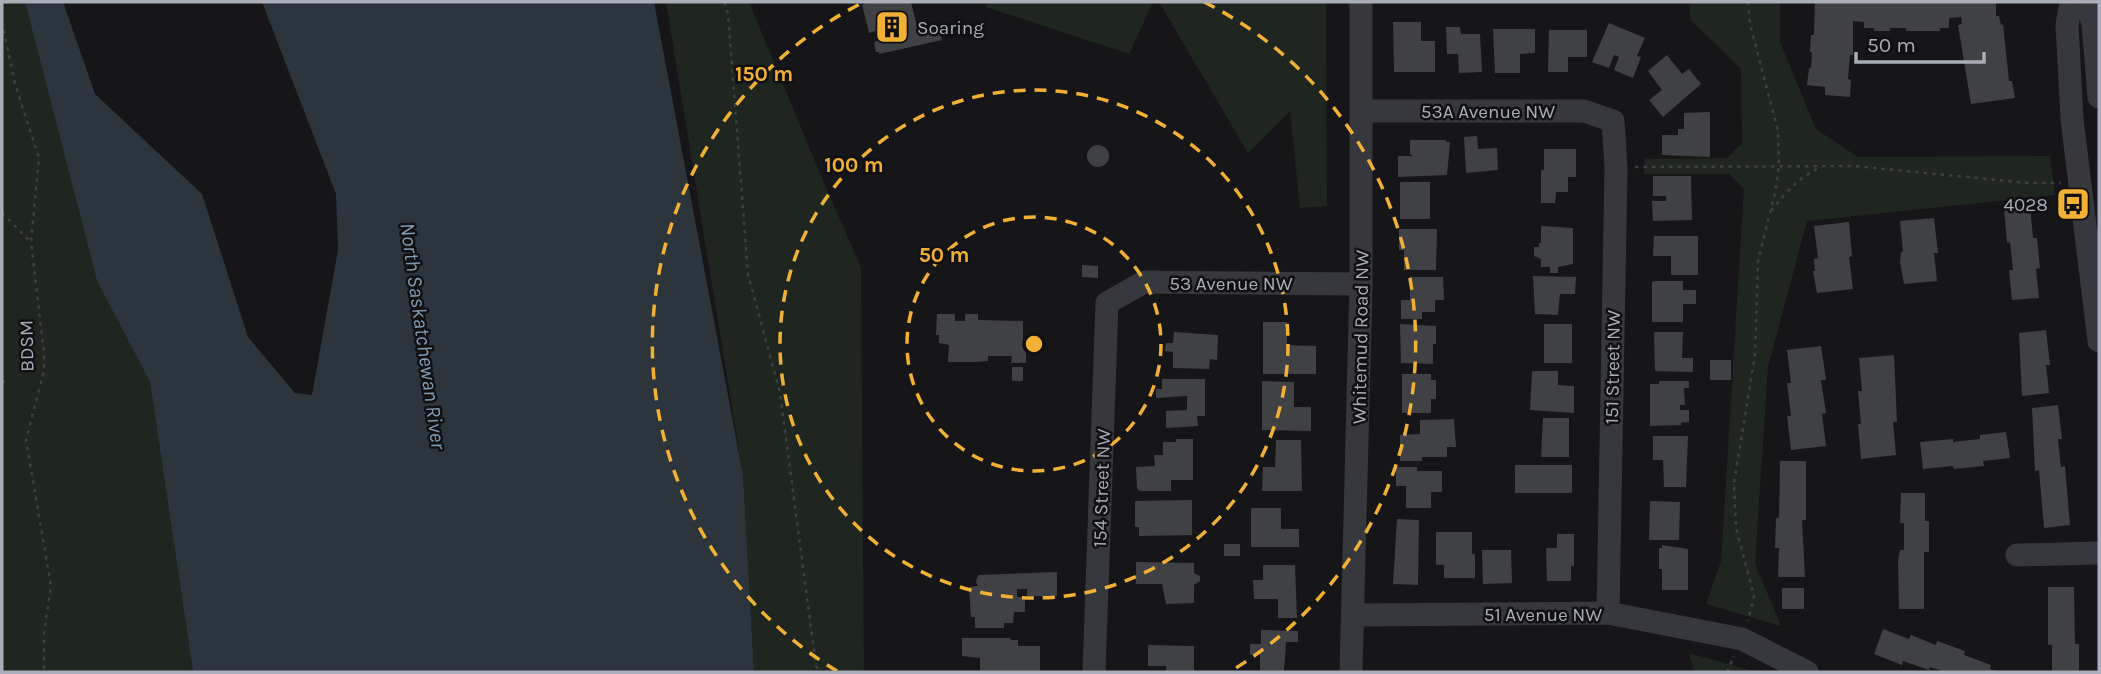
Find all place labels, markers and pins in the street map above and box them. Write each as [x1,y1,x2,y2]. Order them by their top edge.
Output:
building icon: Soaring [873,8,911,46]
place label: Soaring [917,17,984,39]
bus stop icon: 4028 [2054,185,2092,223]
place label: 4028 [2003,194,2048,216]
centre of rings [1022,332,1046,356]

